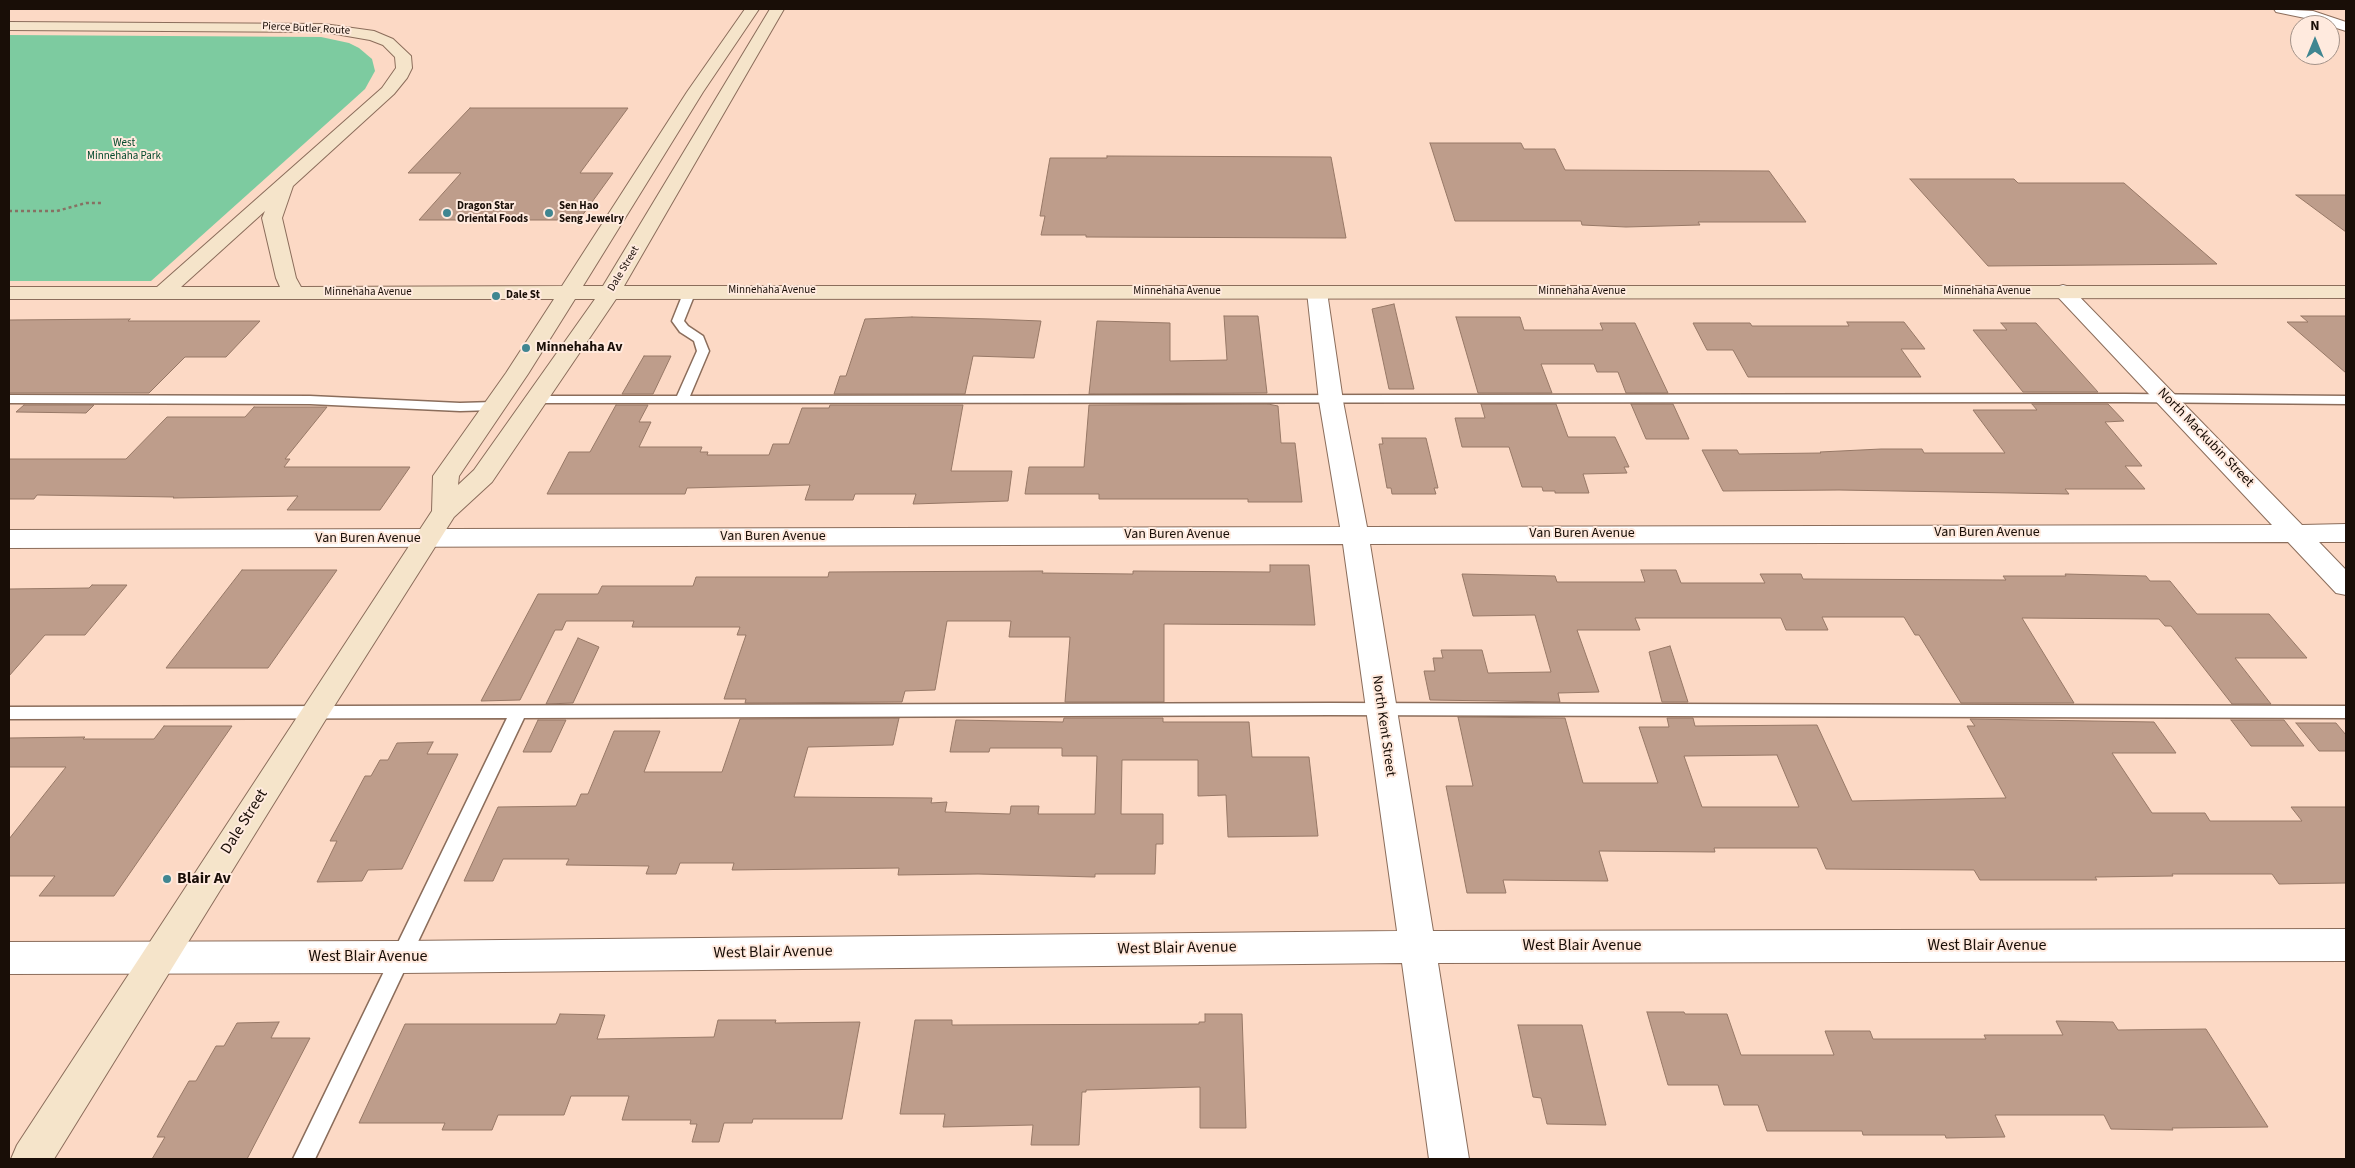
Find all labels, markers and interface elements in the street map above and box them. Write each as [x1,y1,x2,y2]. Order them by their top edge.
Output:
north arrow [2290,15,2340,65]
text: N [2310,16,2320,36]
street label: Pierce Butler Route [262,20,350,38]
park label: West Minnehaha Park [87,137,161,163]
place label: Dragon Star Oriental Foods [457,200,528,226]
place label: Sen Hao Seng Jewelry [559,200,624,226]
marker: Dragon Star Oriental Foods [441,207,453,219]
marker: Sen Hao Seng Jewelry [543,207,555,219]
street label: Dale Street [605,244,643,294]
street label: Minnehaha Avenue [728,284,816,298]
street label: Minnehaha Avenue [1133,285,1221,299]
street label: Minnehaha Avenue [1538,285,1626,299]
street label: Minnehaha Avenue [1943,285,2031,299]
street label: Minnehaha Avenue [324,286,412,300]
place label: Dale St [506,289,540,303]
marker: Dale St [490,290,502,302]
place label: Minnehaha Av [536,340,622,356]
marker: Minnehaha Av [520,342,532,354]
street label: North Mackubin Street [2153,385,2257,491]
street label: Van Buren Avenue [1934,525,2040,541]
street label: Van Buren Avenue [1529,526,1635,542]
street label: Van Buren Avenue [1124,527,1230,543]
street label: Van Buren Avenue [720,529,826,545]
street label: Van Buren Avenue [315,531,421,547]
street label: North Kent Street [1368,674,1398,778]
street label: Dale Street [217,786,273,858]
place label: Blair Av [177,869,231,889]
marker: Blair Av [161,873,173,885]
street label: West Blair Avenue [1522,936,1642,956]
street label: West Blair Avenue [1927,936,2047,956]
street label: West Blair Avenue [1117,938,1237,960]
street label: West Blair Avenue [713,942,833,964]
street label: West Blair Avenue [308,947,428,967]

